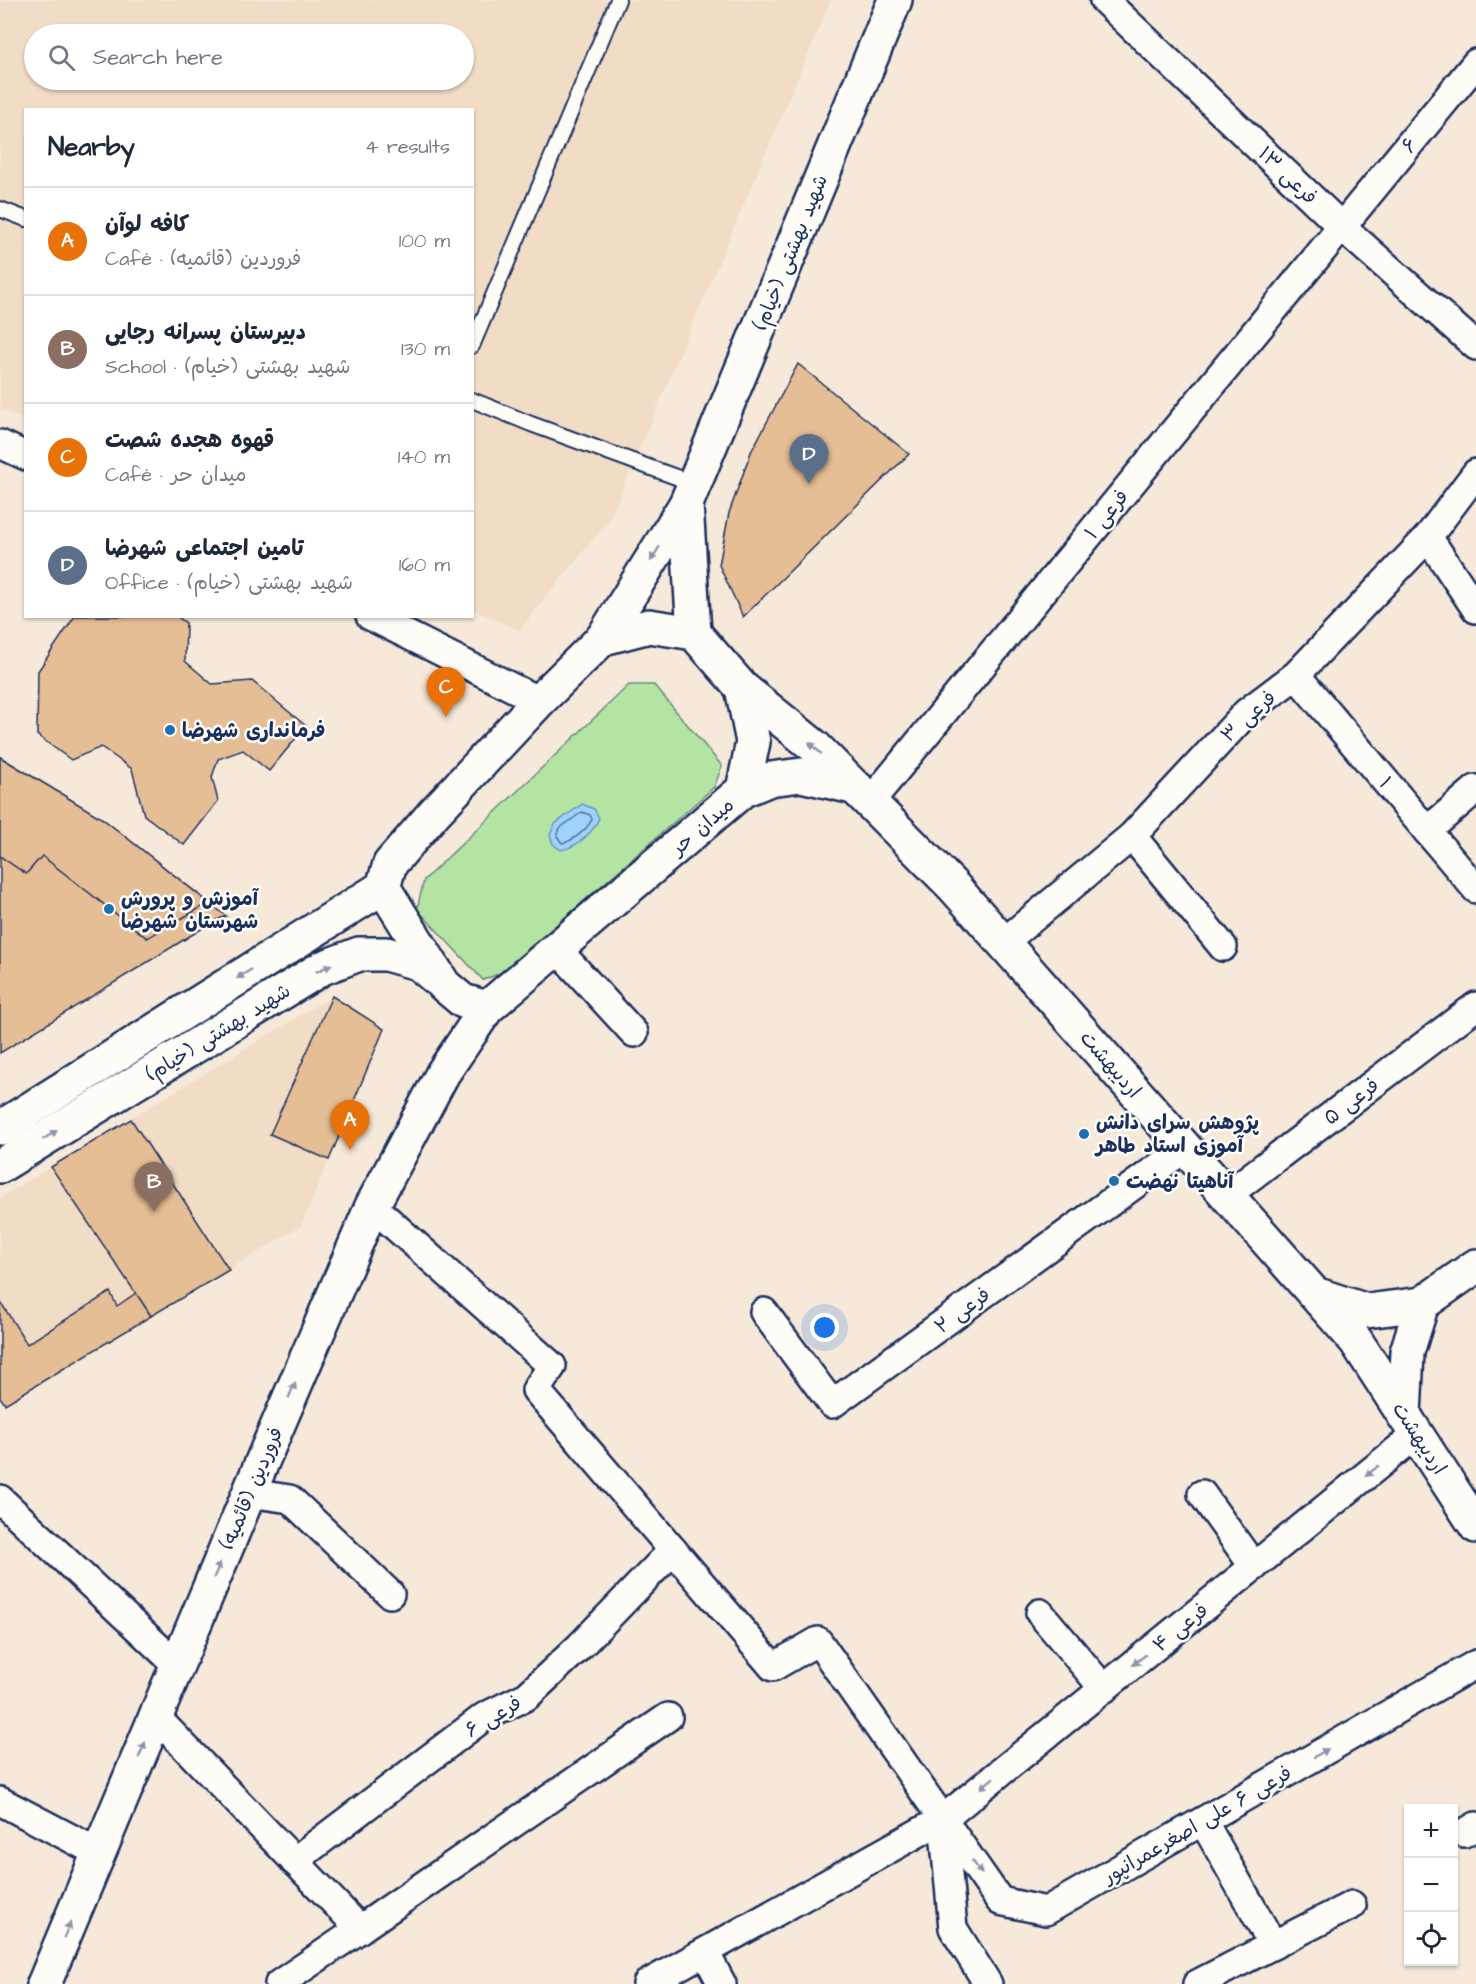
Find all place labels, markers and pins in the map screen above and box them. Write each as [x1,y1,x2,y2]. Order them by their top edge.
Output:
pin: D [790,434,828,484]
pin: C [426,668,466,717]
place label: فرمانداری شهرضا [182,717,325,745]
marker: فرمانداری شهرضا [163,723,177,737]
place label: آموزش و پرورش شهرستان شهرضا [121,885,260,936]
marker: آموزش و پرورش شهرستان شهرضا [102,902,116,916]
pin: A [330,1100,370,1150]
place label: پژوهش سرای دانش آموزی استاد طاهر [1094,1109,1259,1160]
marker: پژوهش سرای دانش آموزی استاد طاهر [1077,1127,1091,1141]
pin: B [134,1162,174,1212]
place label: آناهیتا نهضت [1126,1168,1235,1196]
marker: آناهیتا نهضت [1107,1174,1121,1188]

